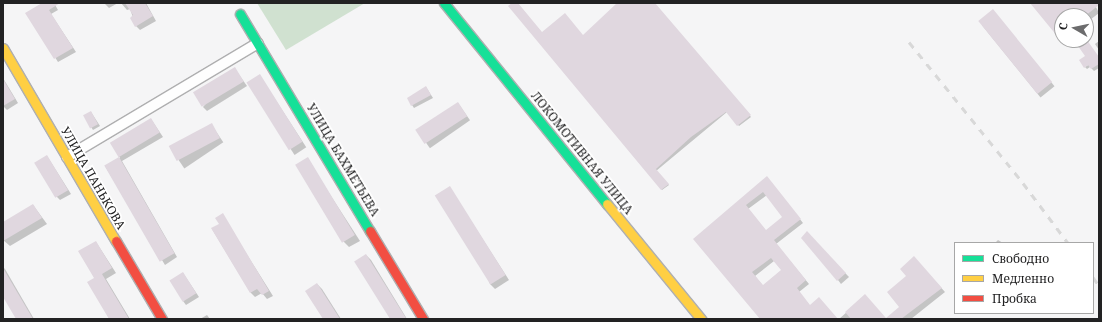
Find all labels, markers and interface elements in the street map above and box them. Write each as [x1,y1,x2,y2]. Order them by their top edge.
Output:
north arrow [1054,8,1094,48]
text: С [1055,21,1071,31]
street label: ЛОКОМОТИВНАЯ УЛИЦА [528,89,636,217]
street label: УЛИЦА БАХМЕТЬЕВА [304,101,382,219]
street label: УЛИЦА ПАНЬКОВА [58,124,128,232]
legend [954,242,1094,314]
text: Свободно [992,250,1049,267]
text: Медленно [992,270,1054,287]
text: Пробка [992,290,1037,307]

